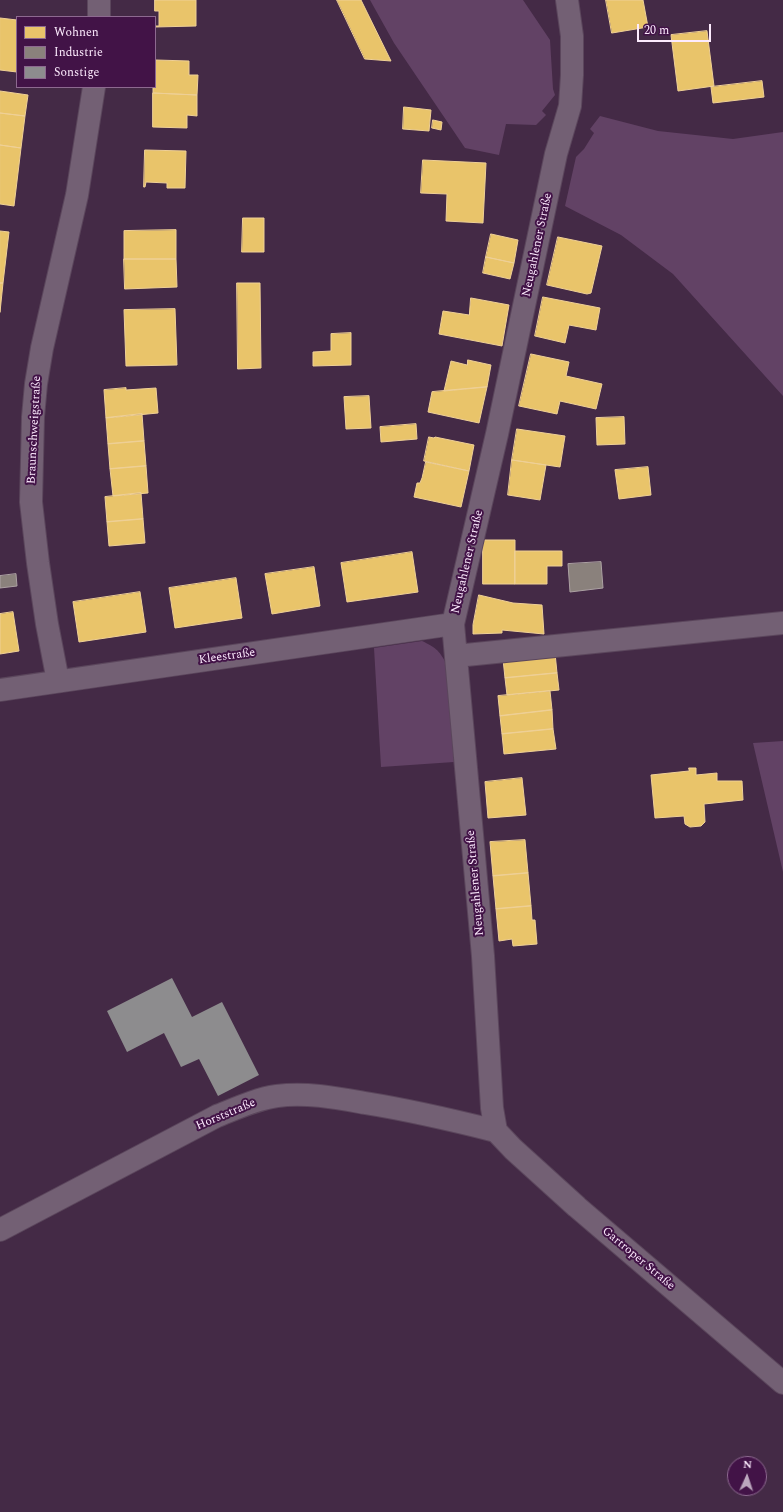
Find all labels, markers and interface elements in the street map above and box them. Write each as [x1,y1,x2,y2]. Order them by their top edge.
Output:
legend [16,16,156,88]
scale bar [639,16,713,42]
text: 20 m [644,21,669,40]
text: Wohnen [54,23,99,42]
text: Industrie [54,43,103,62]
text: Sonstige [54,63,99,82]
street label: Neugahlener Straße [520,192,556,298]
street label: Braunschweigstraße [25,375,45,485]
street label: Neugahlener Straße [449,509,487,615]
street label: Kleestraße [198,646,256,668]
street label: Neugahlener Straße [464,830,488,936]
street label: Horststraße [194,1096,258,1134]
street label: Gartroper Straße [599,1224,677,1294]
north arrow [727,1456,767,1496]
text: N [743,1456,753,1473]

